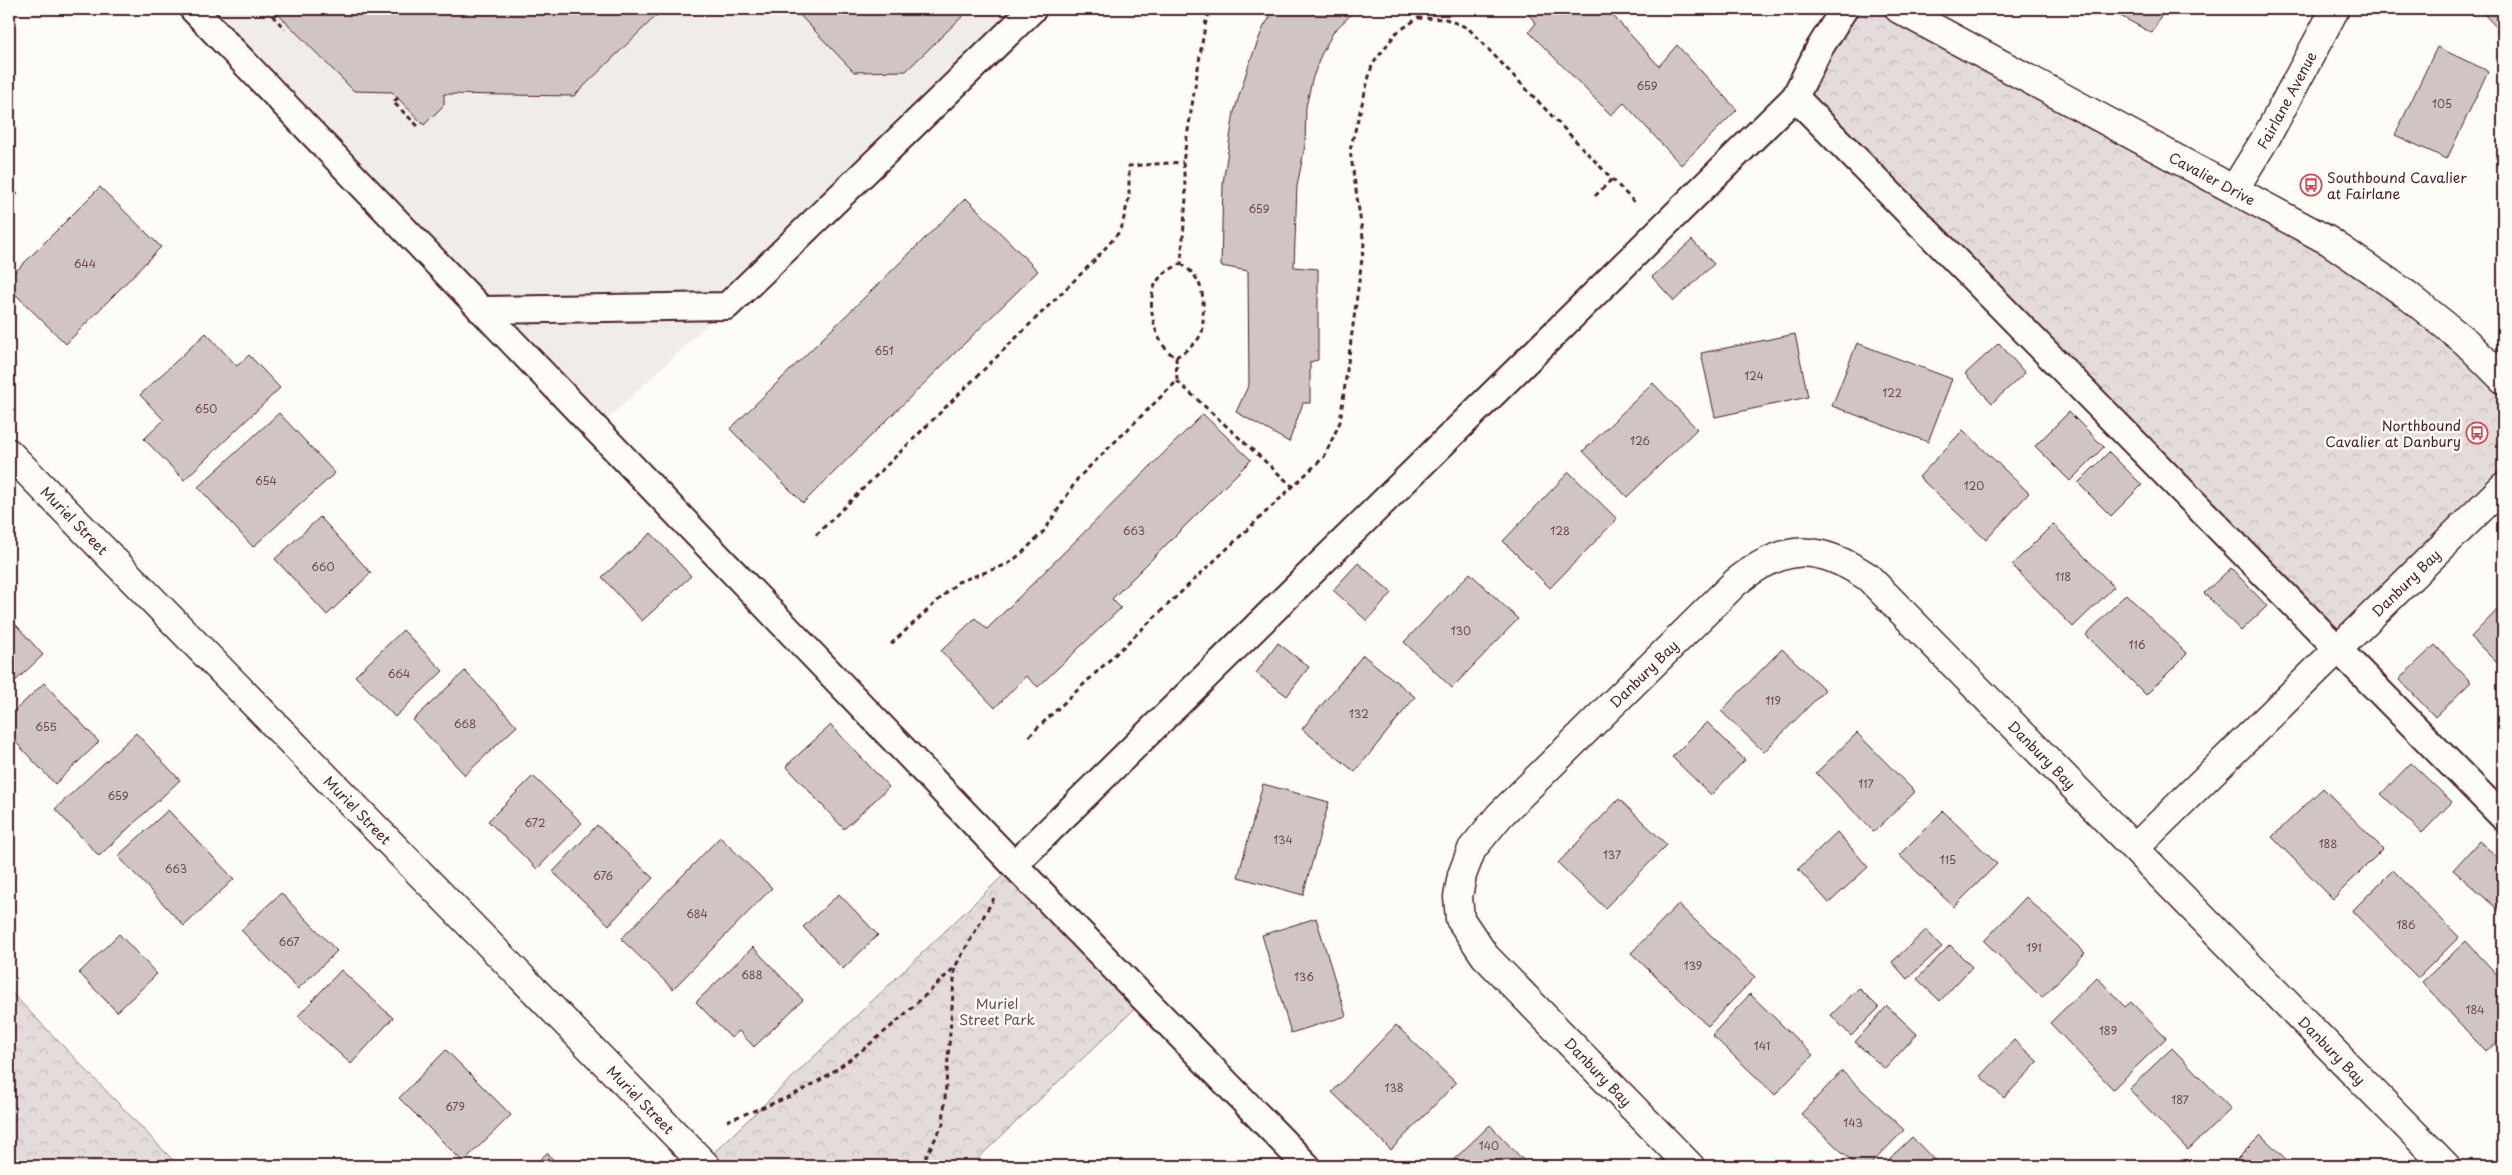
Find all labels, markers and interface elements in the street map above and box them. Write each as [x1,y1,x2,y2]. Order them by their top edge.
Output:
street label: Fairlane Avenue [2251,47,2321,153]
house number: 659 [1636,77,1658,94]
house number: 105 [2432,95,2452,112]
street label: Cavalier Drive [2165,146,2259,210]
place label: Southbound Cavalier at Fairlane [2327,167,2467,204]
bus stop icon: Southbound Cavalier at Fairlane [2299,173,2323,197]
house number: 659 [1248,200,1270,217]
house number: 644 [74,255,96,272]
house number: 651 [874,342,894,359]
house number: 124 [1744,367,1764,384]
house number: 122 [1882,384,1902,401]
house number: 650 [195,400,217,417]
place label: Northbound Cavalier at Danbury [2325,415,2461,452]
bus stop icon: Northbound Cavalier at Danbury [2465,421,2489,445]
house number: 126 [1630,432,1650,449]
house number: 654 [255,472,277,489]
house number: 120 [1964,477,1984,494]
street label: Muriel Street [36,481,113,559]
house number: 663 [1123,522,1145,539]
house number: 128 [1550,522,1570,539]
street label: Danbury Bay [2366,544,2445,621]
house number: 660 [311,558,335,575]
house number: 118 [2055,568,2071,585]
house number: 130 [1451,622,1471,639]
street label: Danbury Bay [1604,635,1682,712]
house number: 116 [2129,636,2146,653]
house number: 664 [388,665,410,682]
house number: 119 [1765,692,1781,709]
house number: 132 [1349,705,1369,722]
house number: 668 [454,715,476,732]
street label: Danbury Bay [2004,715,2081,794]
house number: 655 [35,718,57,735]
street label: Muriel Street [319,771,396,849]
house number: 117 [1858,775,1874,792]
house number: 659 [107,787,129,804]
house number: 672 [524,814,546,831]
house number: 134 [1273,831,1293,848]
house number: 188 [2319,835,2337,852]
house number: 137 [1603,846,1621,863]
house number: 115 [1940,851,1956,868]
house number: 663 [165,860,187,877]
house number: 676 [593,867,613,884]
house number: 684 [686,905,708,922]
house number: 186 [2396,916,2416,933]
house number: 667 [279,933,299,950]
house number: 191 [2026,939,2042,956]
house number: 139 [1684,957,1702,974]
house number: 688 [741,966,763,983]
house number: 136 [1294,968,1314,985]
park label: Muriel Street Park [959,993,1036,1030]
house number: 184 [2465,1001,2485,1018]
street label: Danbury Bay [2294,1011,2371,1089]
house number: 189 [2099,1022,2117,1039]
street label: Danbury Bay [1560,1033,1636,1111]
house number: 141 [1754,1037,1770,1054]
street label: Muriel Street [602,1060,680,1139]
house number: 138 [1384,1079,1404,1096]
house number: 187 [2171,1091,2189,1108]
house number: 679 [445,1098,465,1115]
house number: 143 [1843,1114,1863,1131]
house number: 140 [1479,1137,1499,1154]

